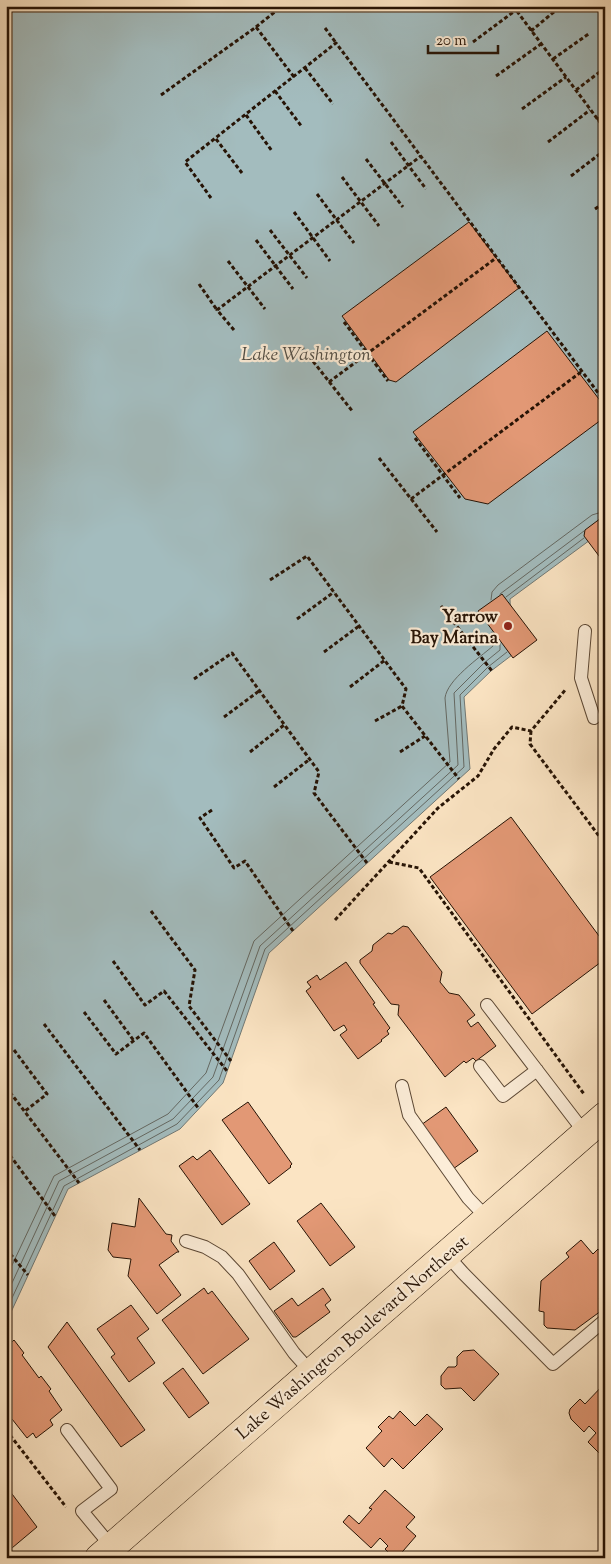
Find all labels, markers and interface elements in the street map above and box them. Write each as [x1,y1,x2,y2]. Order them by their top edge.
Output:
scale bar [428,22,498,54]
text: 20 m [436,31,467,52]
water label: Lake Washington [241,342,371,369]
place label: Yarrow Bay Marina [410,605,499,652]
marker: Yarrow Bay Marina [502,620,514,632]
street label: Lake Washington Boulevard Northeast [231,1230,475,1447]

